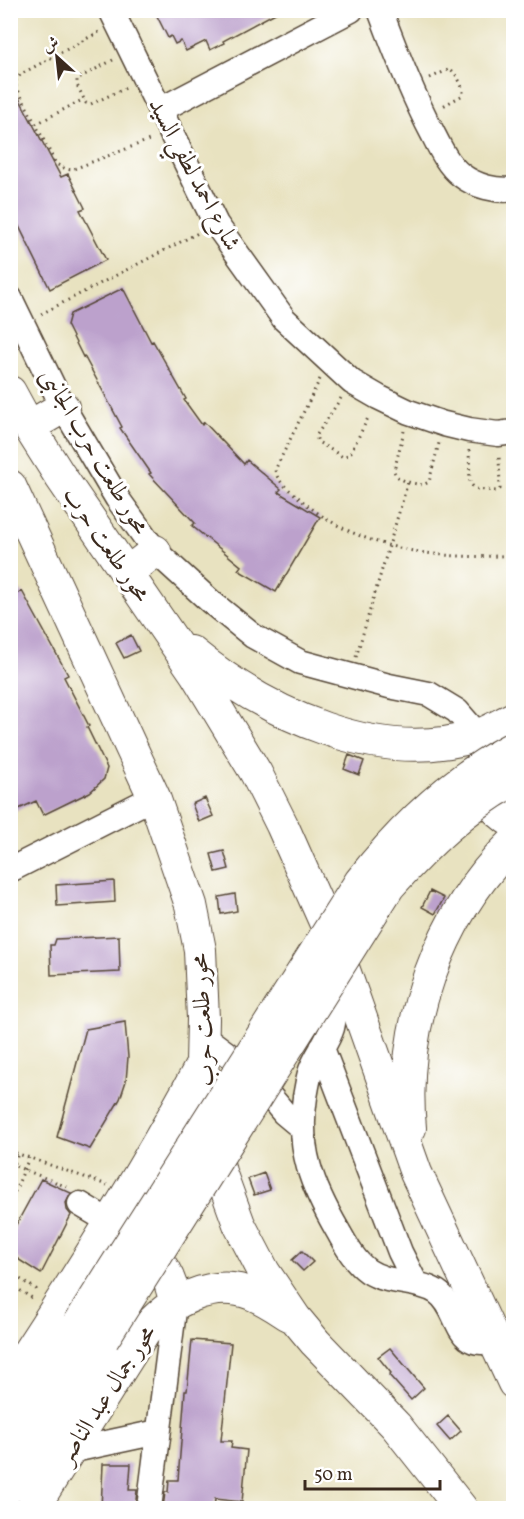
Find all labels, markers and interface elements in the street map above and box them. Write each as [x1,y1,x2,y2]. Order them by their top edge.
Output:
north arrow [27,27,87,87]
text: ش [39,32,63,59]
street label: شارع احمد لطفي السيد [135,92,248,260]
street label: محور طلعت حرب الجانبى [30,362,157,542]
street label: محور طلعت حرب [53,481,158,610]
street label: محور طلعت حرب [184,952,224,1087]
street label: محور جمال عبد الناصر [48,1318,166,1474]
scale bar [305,1453,440,1491]
text: 50 m [314,1463,353,1488]

